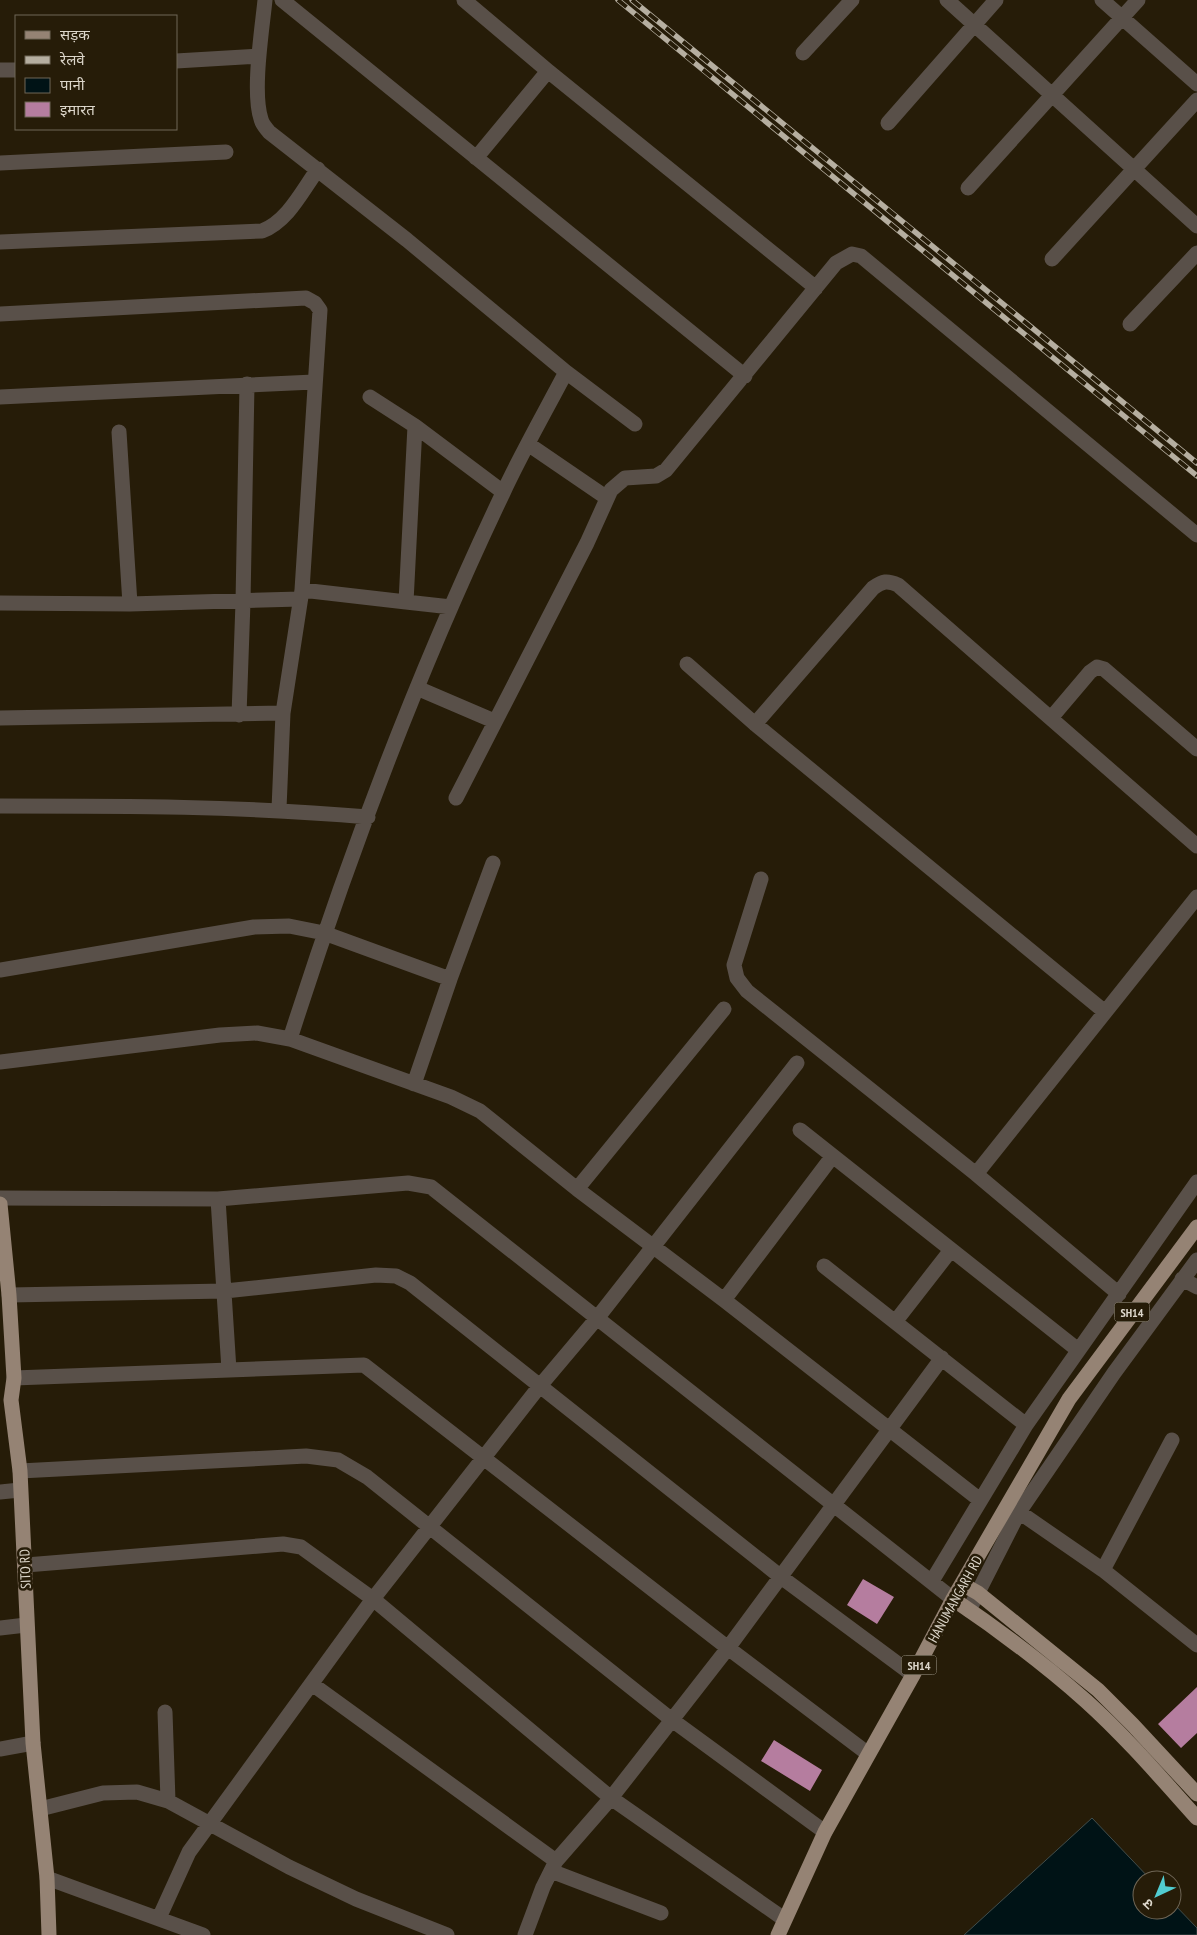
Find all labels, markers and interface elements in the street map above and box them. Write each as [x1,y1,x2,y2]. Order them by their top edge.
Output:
legend [15,15,178,130]
text: सड़क [60,25,90,44]
text: रेलवे [59,50,85,69]
text: पानी [60,75,86,94]
text: इमारत [60,100,95,119]
road number: SH14 [1114,1302,1150,1321]
street label: SITO RD [15,1549,35,1589]
street label: HANUMANGARH RD [924,1552,986,1646]
road number: SH14 [902,1656,936,1674]
north arrow [1132,1870,1182,1920]
text: उ [1138,1894,1157,1914]

